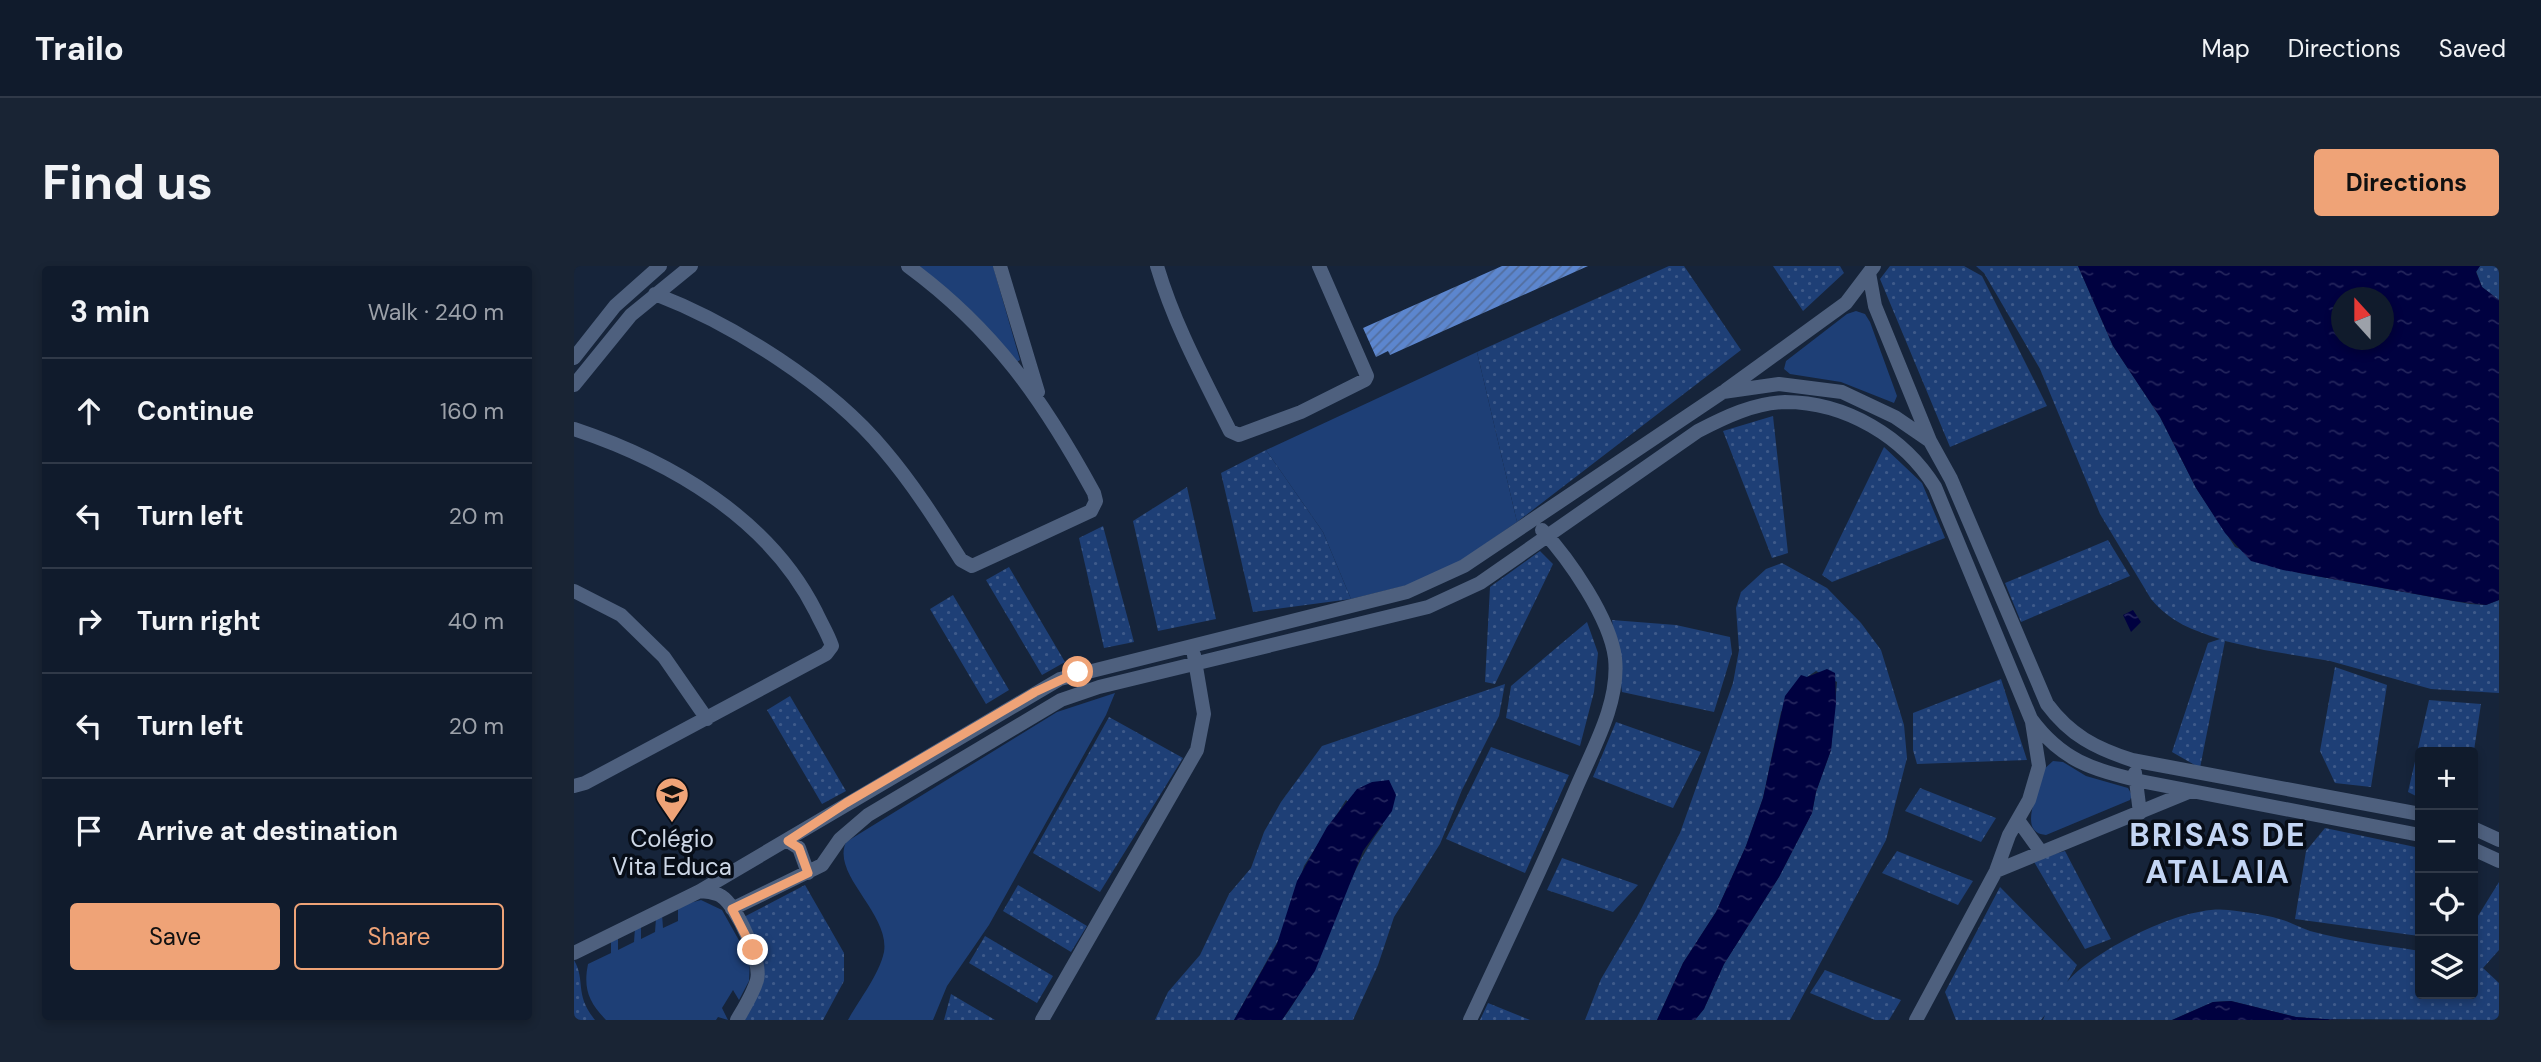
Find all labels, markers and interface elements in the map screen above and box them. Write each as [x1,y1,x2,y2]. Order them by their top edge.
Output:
text: Trailo [35,27,124,70]
text: Map [2202,33,2250,64]
text: Directions [2288,33,2401,64]
text: Saved [2439,33,2506,64]
button: Directions [2314,149,2499,216]
text: Find us [42,150,213,214]
north arrow [2331,287,2394,350]
text: 3 min [70,292,150,331]
text: Walk · 240 m [368,297,504,327]
icon: ahead [70,392,108,430]
text: Continue [137,394,254,428]
text: 160 m [440,396,504,426]
icon: left [70,497,108,535]
text: Turn left [137,499,244,533]
text: 20 m [449,501,504,531]
icon: right [70,602,108,640]
text: Turn right [137,604,261,638]
text: 40 m [448,606,504,636]
route start [1062,656,1093,687]
icon: left [70,707,108,745]
text: Turn left [137,709,244,743]
text: 20 m [449,711,504,741]
map controls [2415,747,2478,999]
button: + [2415,747,2478,810]
school or university icon: Colégio Vita Educa [653,775,691,824]
button: − [2415,810,2478,873]
icon: arrive [70,812,108,850]
text: Arrive at destination [137,814,398,848]
district label: BRISAS DE ATALAIA [2129,814,2307,893]
place label: Colégio Vita Educa [612,823,732,882]
button: locate [2415,873,2478,936]
button: Save [70,903,280,970]
button: Share [294,903,504,970]
route end [737,934,768,965]
button: layers [2415,936,2478,999]

